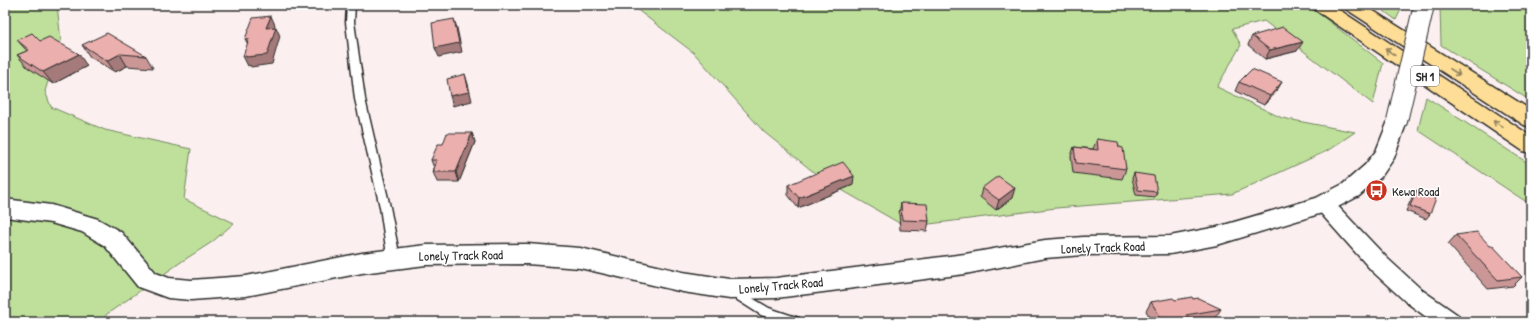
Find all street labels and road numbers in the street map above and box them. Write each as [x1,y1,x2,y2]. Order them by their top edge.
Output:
road number: SH 1 [1411,66,1439,86]
street label: Lonely Track Road [1061,237,1145,257]
street label: Lonely Track Road [419,245,503,265]
street label: Lonely Track Road [738,272,824,298]

